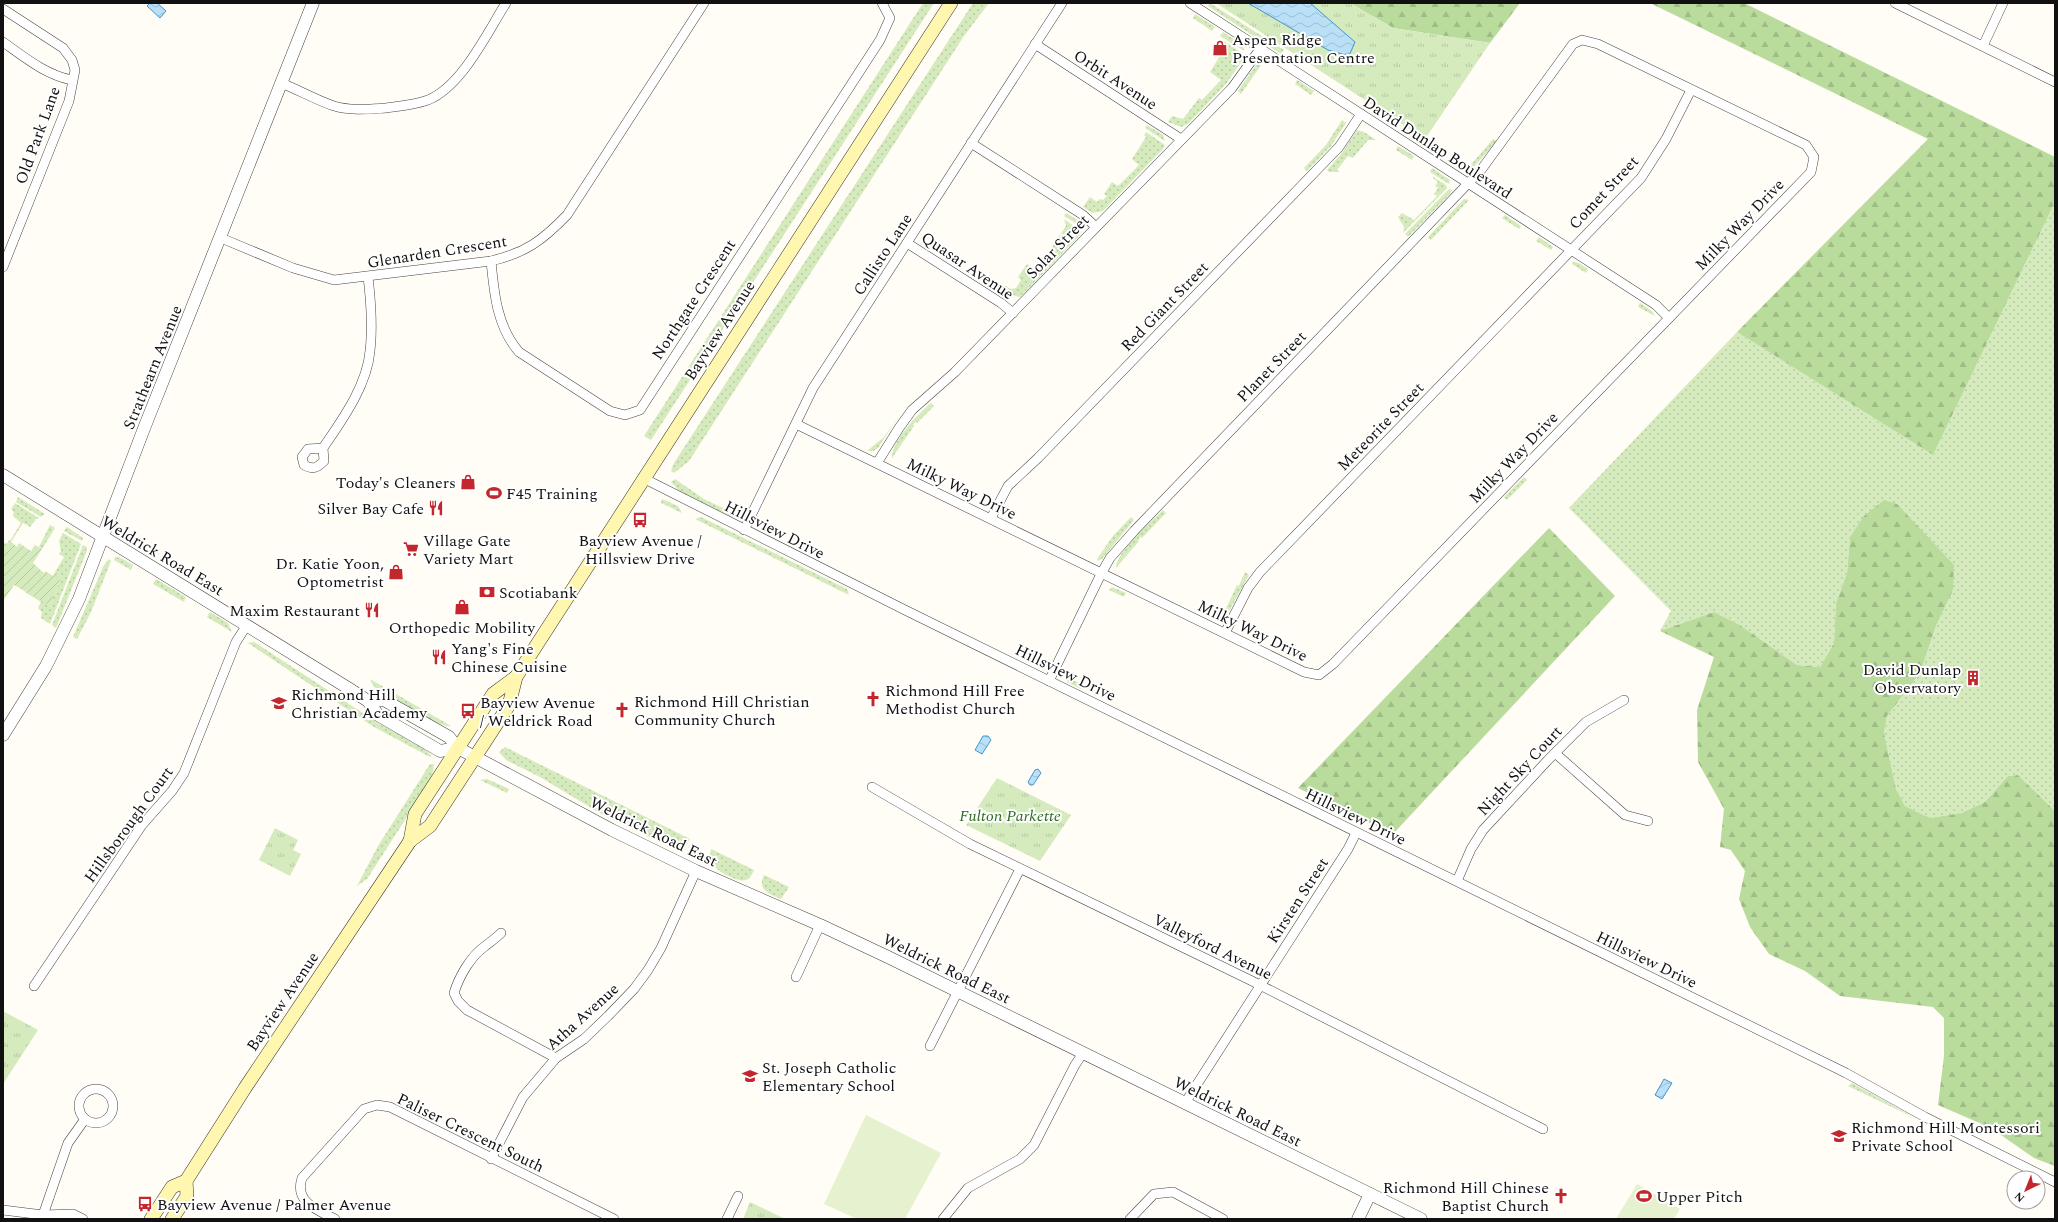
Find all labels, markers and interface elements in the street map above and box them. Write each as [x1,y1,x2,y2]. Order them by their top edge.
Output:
place label: Aspen Ridge Presentation Centre [1232,28,1375,70]
shop icon: Aspen Ridge Presentation Centre [1211,39,1229,57]
street label: Orbit Avenue [1069,44,1162,116]
street label: Old Park Lane [9,83,67,188]
street label: David Dunlap Boulevard [1358,90,1517,205]
street label: Comet Street [1563,150,1645,235]
street label: Milky Way Drive [1690,173,1790,276]
street label: Callisto Lane [847,209,918,300]
street label: Solar Street [1020,209,1095,285]
street label: Quasar Avenue [916,226,1019,306]
street label: Glenarden Crescent [366,229,509,275]
street label: Northgate Crescent [646,234,742,365]
street label: Red Giant Street [1115,256,1214,357]
street label: Bayview Avenue [678,276,761,385]
street label: Strathearn Avenue [117,302,189,433]
street label: Planet Street [1231,325,1312,408]
street label: Meteorite Street [1332,376,1430,477]
street label: Milky Way Drive [1464,406,1564,509]
street label: Milky Way Drive [903,452,1021,526]
place label: Today's Cleaners [336,471,456,495]
shop icon: Today's Cleaners [459,473,477,491]
place label: F45 Training [506,482,598,506]
sports icon: F45 Training [485,484,503,502]
street label: Hillsview Drive [720,494,829,566]
place label: Silver Bay Cafe [318,497,424,521]
restaurant icon: Silver Bay Cafe [427,499,445,517]
street label: Weldrick Road East [97,510,229,602]
bus stop icon: Bayview Avenue / Hillsview Drive [631,511,649,529]
place label: Village Gate Variety Mart [423,529,514,571]
place label: Bayview Avenue / Hillsview Drive [578,529,702,571]
supermarket icon: Village Gate Variety Mart [402,540,420,558]
place label: Dr. Katie Yoon, Optometrist [276,552,384,594]
shop icon: Dr. Katie Yoon, Optometrist [387,563,405,581]
place label: Scotiabank [499,581,578,605]
bank icon: Scotiabank [478,583,496,601]
street label: Milky Way Drive [1194,594,1312,668]
shop icon: Orthopedic Mobility [453,598,471,616]
place label: Maxim Restaurant [229,599,360,623]
restaurant icon: Maxim Restaurant [363,601,381,619]
place label: Orthopedic Mobility [389,616,536,640]
place label: Yang's Fine Chinese Cuisine [451,637,567,679]
street label: Hillsview Drive [1011,638,1120,708]
restaurant icon: Yang's Fine Chinese Cuisine [430,648,448,666]
place label: David Dunlap Observatory [1863,658,1962,700]
building icon: David Dunlap Observatory [1964,669,1982,687]
place label: Richmond Hill Free Methodist Church [885,679,1025,721]
place label: Richmond Hill Christian Academy [291,683,428,725]
place label: Richmond Hill Christian Community Church [634,690,809,732]
church icon: Richmond Hill Free Methodist Church [864,690,882,708]
place label: Bayview Avenue / Weldrick Road [480,691,595,733]
school or university icon: Richmond Hill Christian Academy [270,694,288,712]
church icon: Richmond Hill Christian Community Church [613,701,631,719]
bus stop icon: Bayview Avenue / Weldrick Road [459,702,477,720]
street label: Night Sky Court [1472,720,1568,821]
street label: Hillsborough Court [78,761,180,888]
street label: Hillsview Drive [1301,782,1410,852]
street label: Weldrick Road East [586,791,722,873]
park label: Fulton Parkette [959,804,1061,828]
street label: Kirsten Street [1261,853,1335,948]
street label: Valleyford Avenue [1149,908,1276,986]
street label: Hillsview Drive [1592,925,1701,995]
street label: Weldrick Road East [879,928,1015,1010]
street label: Bayview Avenue [241,947,325,1056]
street label: Atha Avenue [541,977,625,1056]
place label: St. Joseph Catholic Elementary School [762,1056,896,1098]
school or university icon: St. Joseph Catholic Elementary School [741,1067,759,1085]
street label: Weldrick Road East [1170,1071,1306,1153]
street label: Paliser Crescent South [393,1087,548,1179]
place label: Richmond Hill Montessori Private School [1851,1116,2040,1158]
school or university icon: Richmond Hill Montessori Private School [1830,1127,1848,1145]
north arrow [2006,1170,2046,1210]
place label: Richmond Hill Chinese Baptist Church [1383,1176,1549,1218]
place label: Upper Pitch [1656,1185,1743,1209]
church icon: Richmond Hill Chinese Baptist Church [1552,1187,1570,1205]
sports icon: Upper Pitch [1635,1187,1653,1205]
text: N [2010,1188,2029,1206]
place label: Bayview Avenue / Palmer Avenue [157,1193,391,1217]
bus stop icon: Bayview Avenue / Palmer Avenue [136,1195,154,1213]

